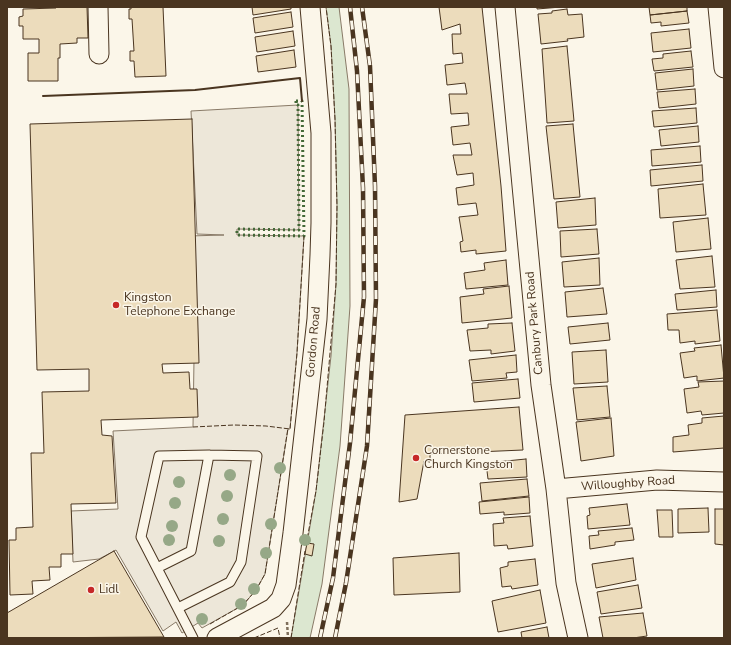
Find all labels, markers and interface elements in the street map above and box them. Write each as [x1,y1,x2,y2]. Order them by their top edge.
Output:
street label: Canbury Park Road [523,271,547,375]
place label: Kingston Telephone Exchange [124,291,235,319]
marker: Kingston Telephone Exchange [111,300,121,310]
street label: Gordon Road [304,306,324,378]
place label: Cornerstone Church Kingston [424,444,513,472]
marker: Cornerstone Church Kingston [411,453,421,463]
street label: Willoughby Road [580,474,676,494]
place label: Lidl [99,583,119,597]
marker: Lidl [86,585,96,595]

